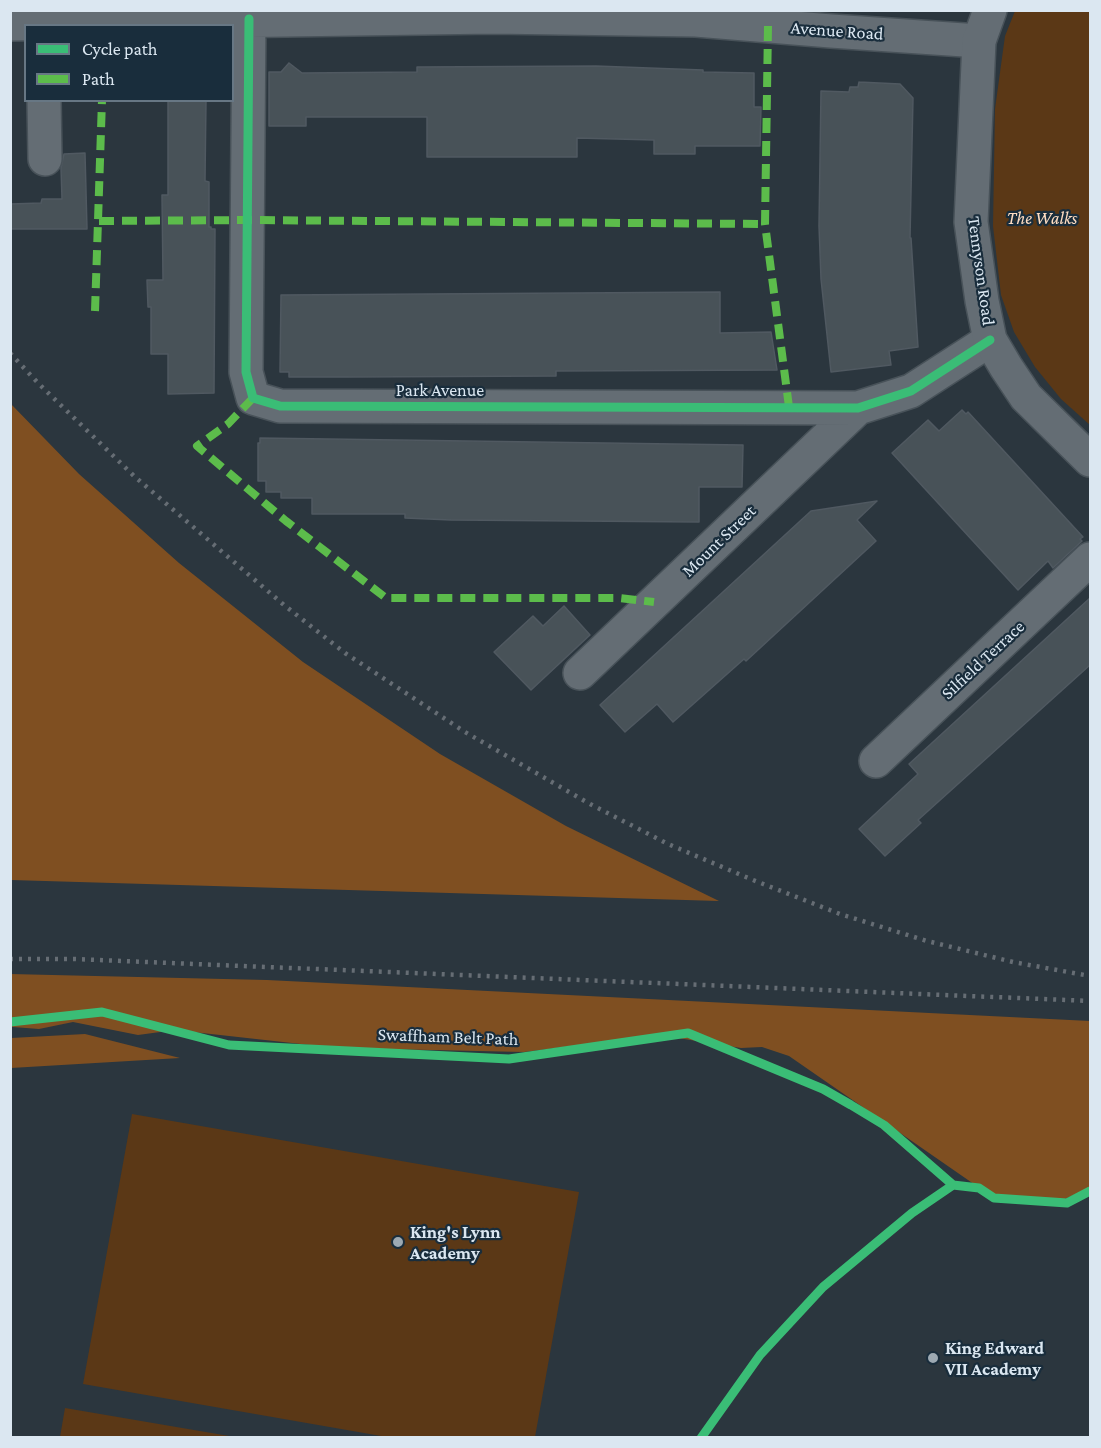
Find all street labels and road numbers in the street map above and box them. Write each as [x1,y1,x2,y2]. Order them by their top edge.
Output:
street label: Avenue Road [790,17,884,45]
street label: Tennyson Road [963,215,999,327]
street label: Park Avenue [396,379,484,401]
street label: Mount Street [677,500,761,582]
street label: Silfield Terrace [937,616,1029,704]
street label: Swaffham Belt Path [377,1024,519,1050]

